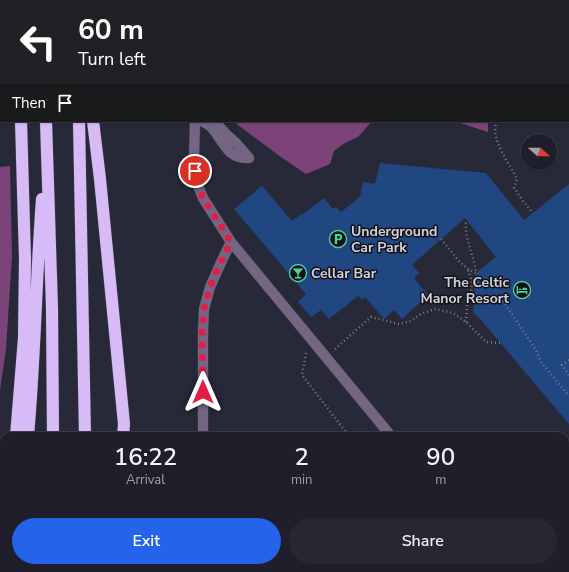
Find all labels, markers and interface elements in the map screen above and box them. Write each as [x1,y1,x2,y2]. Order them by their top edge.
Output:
text: 60 m [78,11,144,49]
icon: left [12,16,64,68]
text: Turn left [78,47,146,71]
icon: arrive [54,92,76,114]
text: Then [12,93,46,113]
north arrow [521,134,557,170]
map controls [521,134,557,170]
pin [178,154,212,188]
icon: arrive [184,160,206,182]
place label: Underground Car Park [351,222,437,257]
parking icon: Underground Car Park [328,229,348,249]
bar icon: Cellar Bar [288,263,308,283]
place label: Cellar Bar [311,264,377,283]
place label: The Celtic Manor Resort [421,273,510,308]
hotel icon: The Celtic Manor Resort [512,280,532,300]
position arrow [182,371,224,413]
text: 16:22 [114,441,177,473]
text: 2 [295,441,309,473]
text: 90 [426,441,455,473]
text: Arrival [126,471,165,489]
text: min [291,471,312,489]
text: m [435,471,446,489]
button: Exit [12,518,281,564]
button: Share [289,518,557,564]

